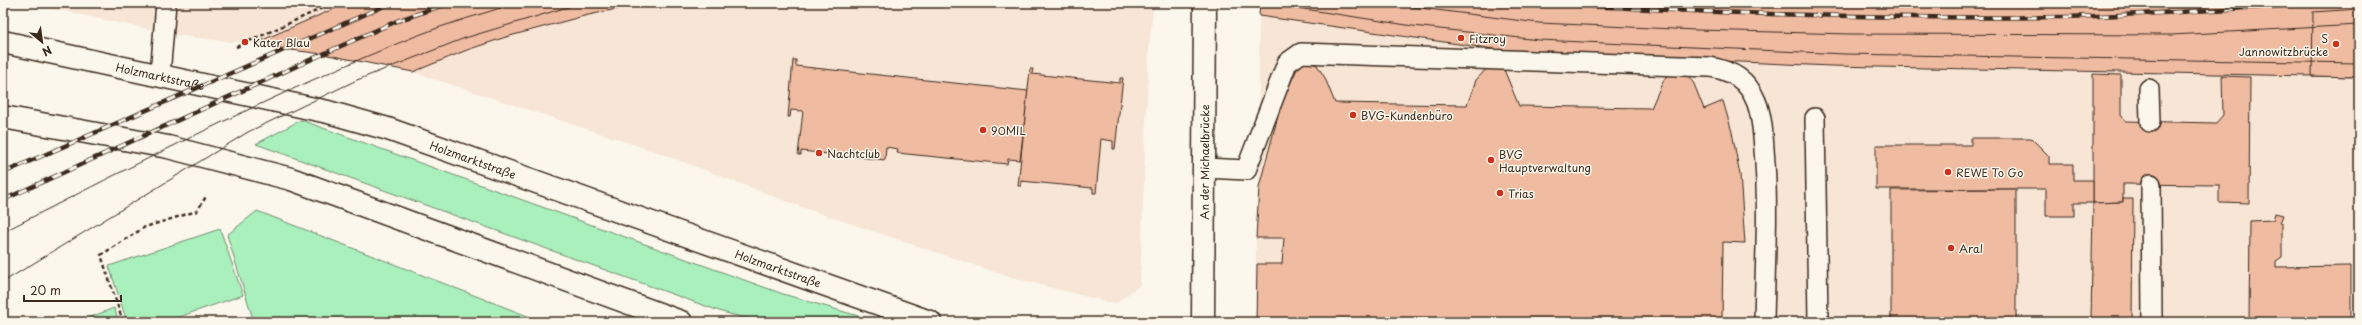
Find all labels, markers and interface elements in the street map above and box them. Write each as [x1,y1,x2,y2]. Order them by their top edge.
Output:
north arrow [22,22,62,62]
place label: Fitzroy [1469,30,1506,47]
place label: S Jannowitzbrücke [2239,30,2328,60]
marker: Fitzroy [1456,33,1466,43]
place label: Kater Blau [253,34,310,51]
marker: Kater Blau [240,37,250,47]
marker: S Jannowitzbrücke [2331,39,2341,49]
text: N [39,42,55,61]
street label: Holzmarktstraße [114,58,207,94]
street label: An der Michaelbrücke [1195,104,1213,220]
place label: BVG-Kundenbüro [1361,107,1453,124]
marker: BVG-Kundenbüro [1348,110,1358,120]
place label: 90MIL [991,122,1027,139]
marker: 90MIL [978,125,988,135]
street label: Holzmarktstraße [427,136,519,182]
place label: Nachtclub [827,145,880,162]
place label: BVG Hauptverwaltung [1499,146,1591,176]
marker: Nachtclub [814,148,824,158]
marker: BVG Hauptverwaltung [1486,155,1496,165]
place label: REWE To Go [1956,164,2023,181]
marker: REWE To Go [1943,167,1953,177]
place label: Trias [1508,185,1534,202]
marker: Trias [1495,188,1505,198]
place label: Aral [1959,240,1983,257]
marker: Aral [1946,243,1956,253]
street label: Holzmarktstraße [733,245,824,291]
scale bar [24,277,121,303]
text: 20 m [30,281,61,299]

